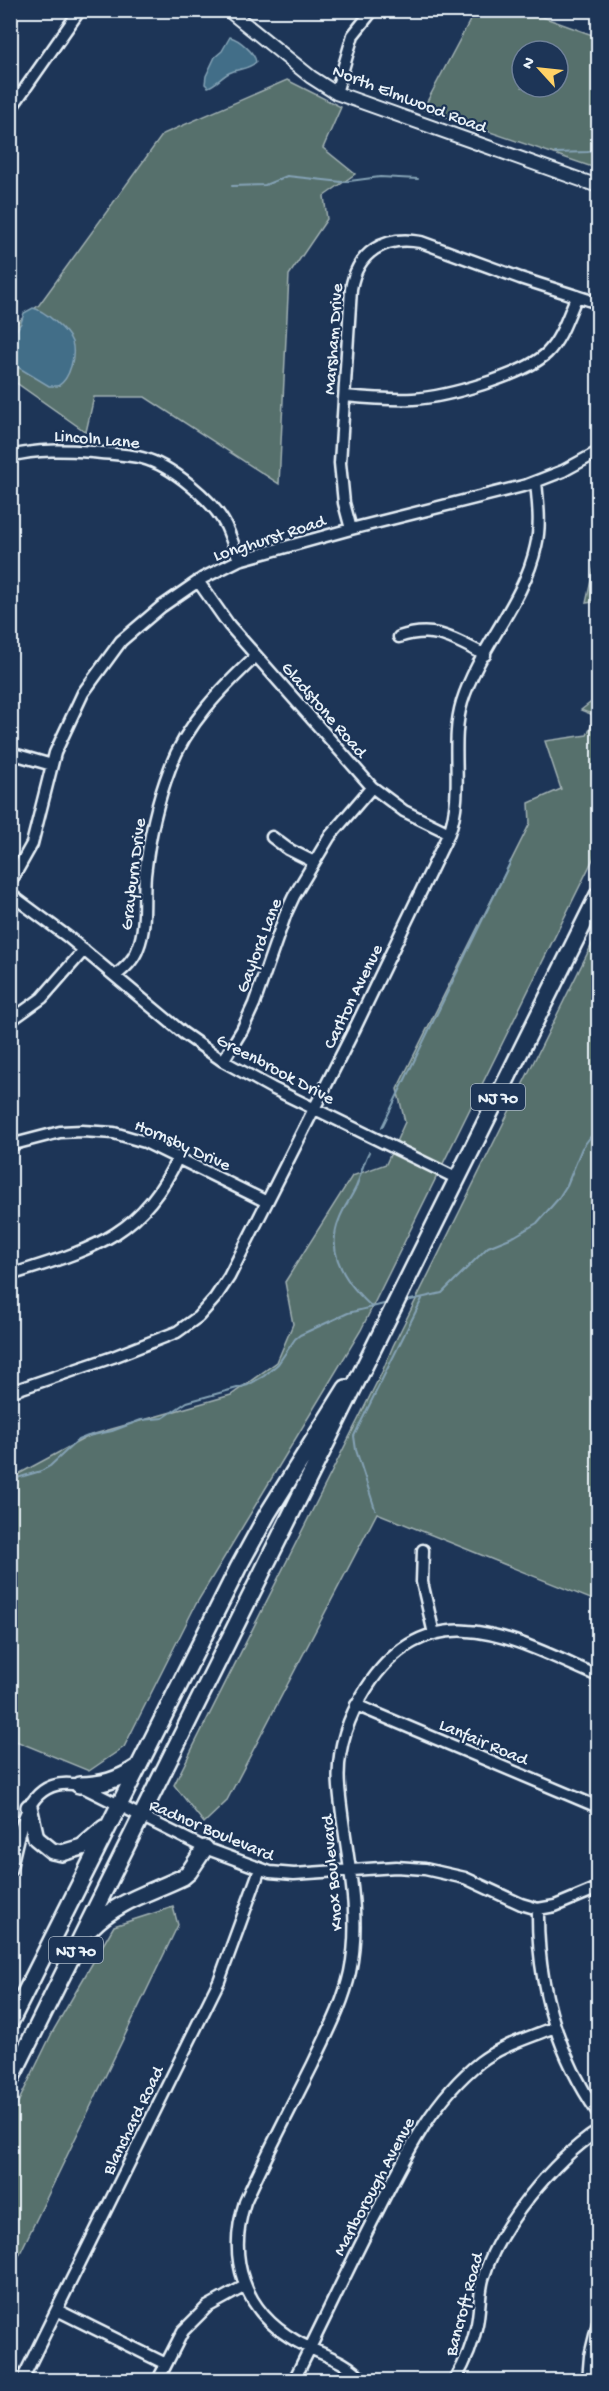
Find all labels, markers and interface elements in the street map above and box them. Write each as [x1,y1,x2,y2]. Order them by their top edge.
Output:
north arrow [510,39,570,99]
text: N [519,54,541,73]
street label: North Elmwood Road [329,61,491,140]
street label: Marsham Drive [320,282,349,395]
street label: Lincoln Lane [53,426,141,455]
street label: Longhurst Road [211,511,330,567]
street label: Gladstone Road [276,658,372,764]
street label: Grayburn Drive [117,816,152,932]
street label: Gaylord Lane [233,895,288,996]
street label: Carlton Avenue [320,941,389,1053]
street label: Greenbrook Drive [212,1030,338,1111]
road number: NJ 70 [471,1084,525,1110]
street label: Hornsby Drive [131,1116,234,1177]
street label: Lanfair Road [435,1715,532,1772]
street label: Radnor Boulevard [145,1796,278,1868]
street label: Knox Boulevard [318,1812,349,1932]
road number: NJ 70 [49,1937,103,1963]
street label: Blanchard Road [99,2062,170,2180]
street label: Marlborough Avenue [330,2114,421,2260]
street label: Bancroft Road [441,2249,490,2360]

